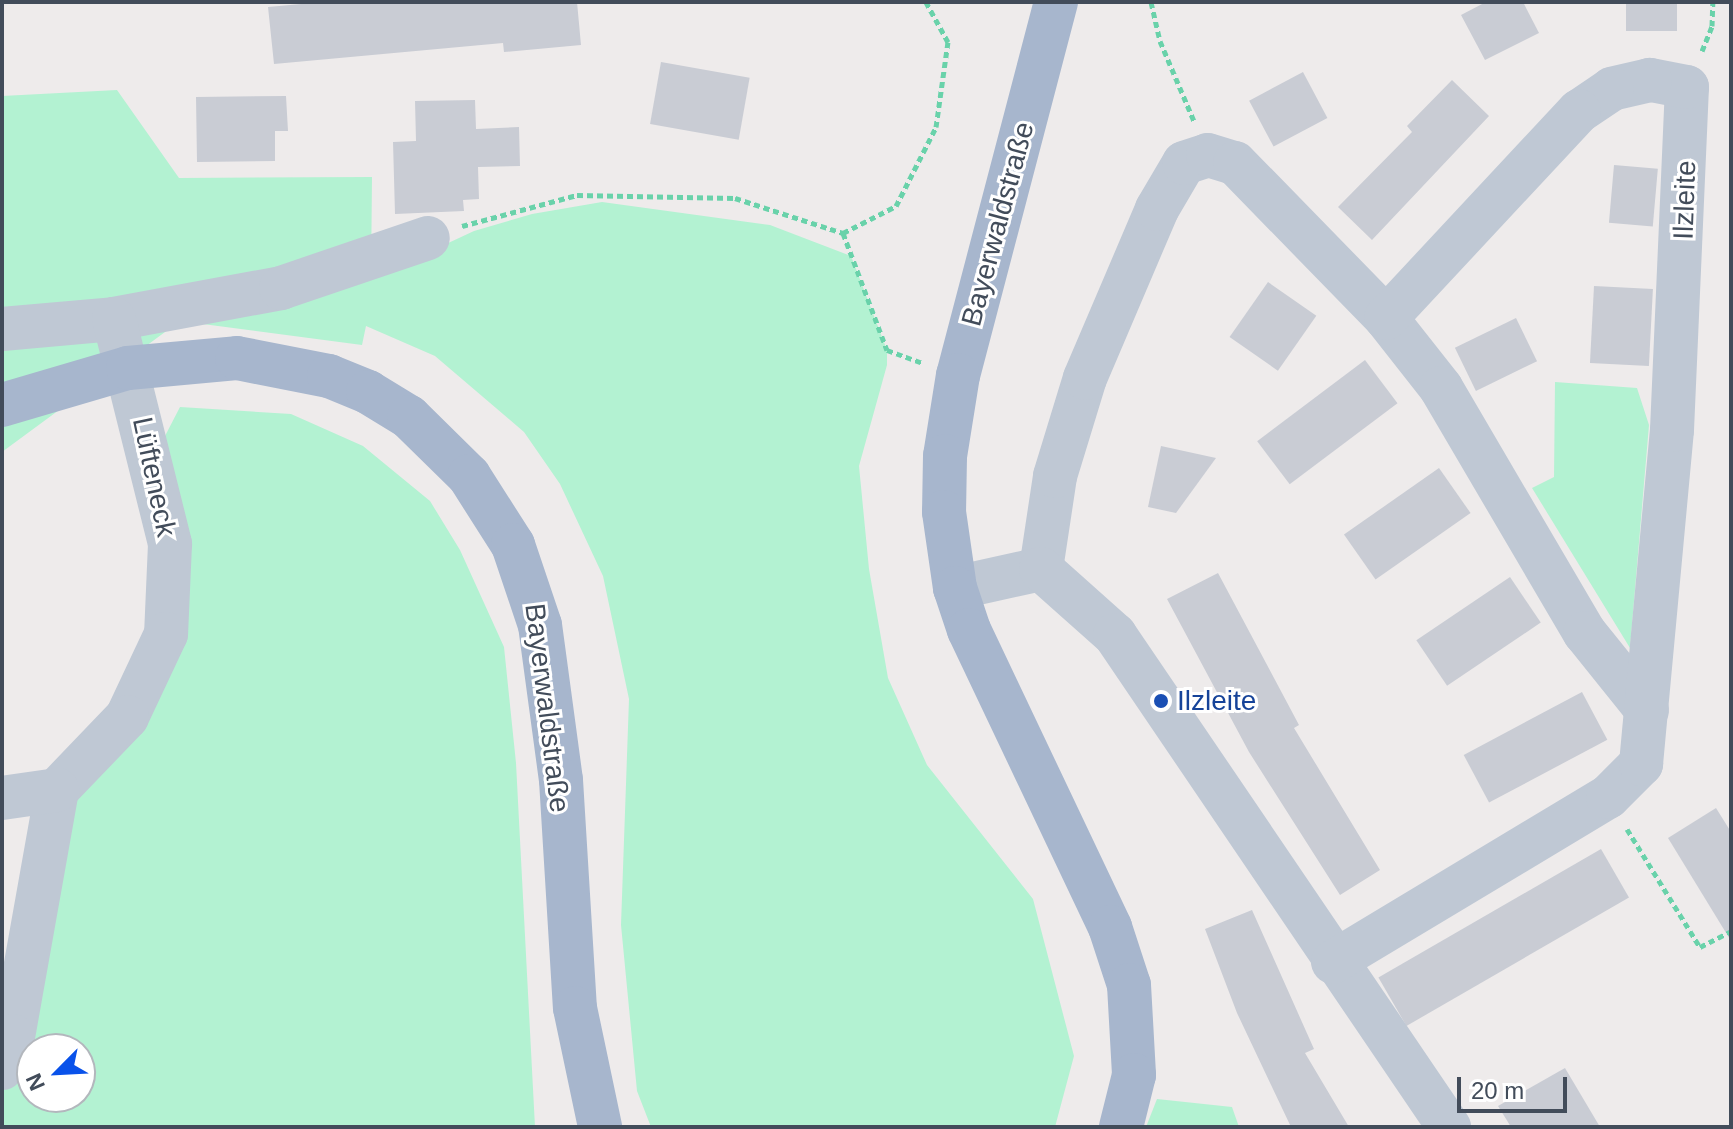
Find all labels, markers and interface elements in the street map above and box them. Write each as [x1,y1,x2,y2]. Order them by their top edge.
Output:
street label: Bayerwaldstraße [955,118,1041,330]
street label: Ilzleite [1667,160,1703,240]
street label: Lüfteneck [125,414,183,540]
street label: Bayerwaldstraße [518,602,576,814]
place label: Ilzleite [1177,684,1256,718]
marker: Ilzleite [1152,692,1170,710]
north arrow [16,1033,96,1113]
scale bar [1461,1061,1571,1111]
text: N [21,1070,50,1095]
text: 20 m [1471,1077,1524,1104]

